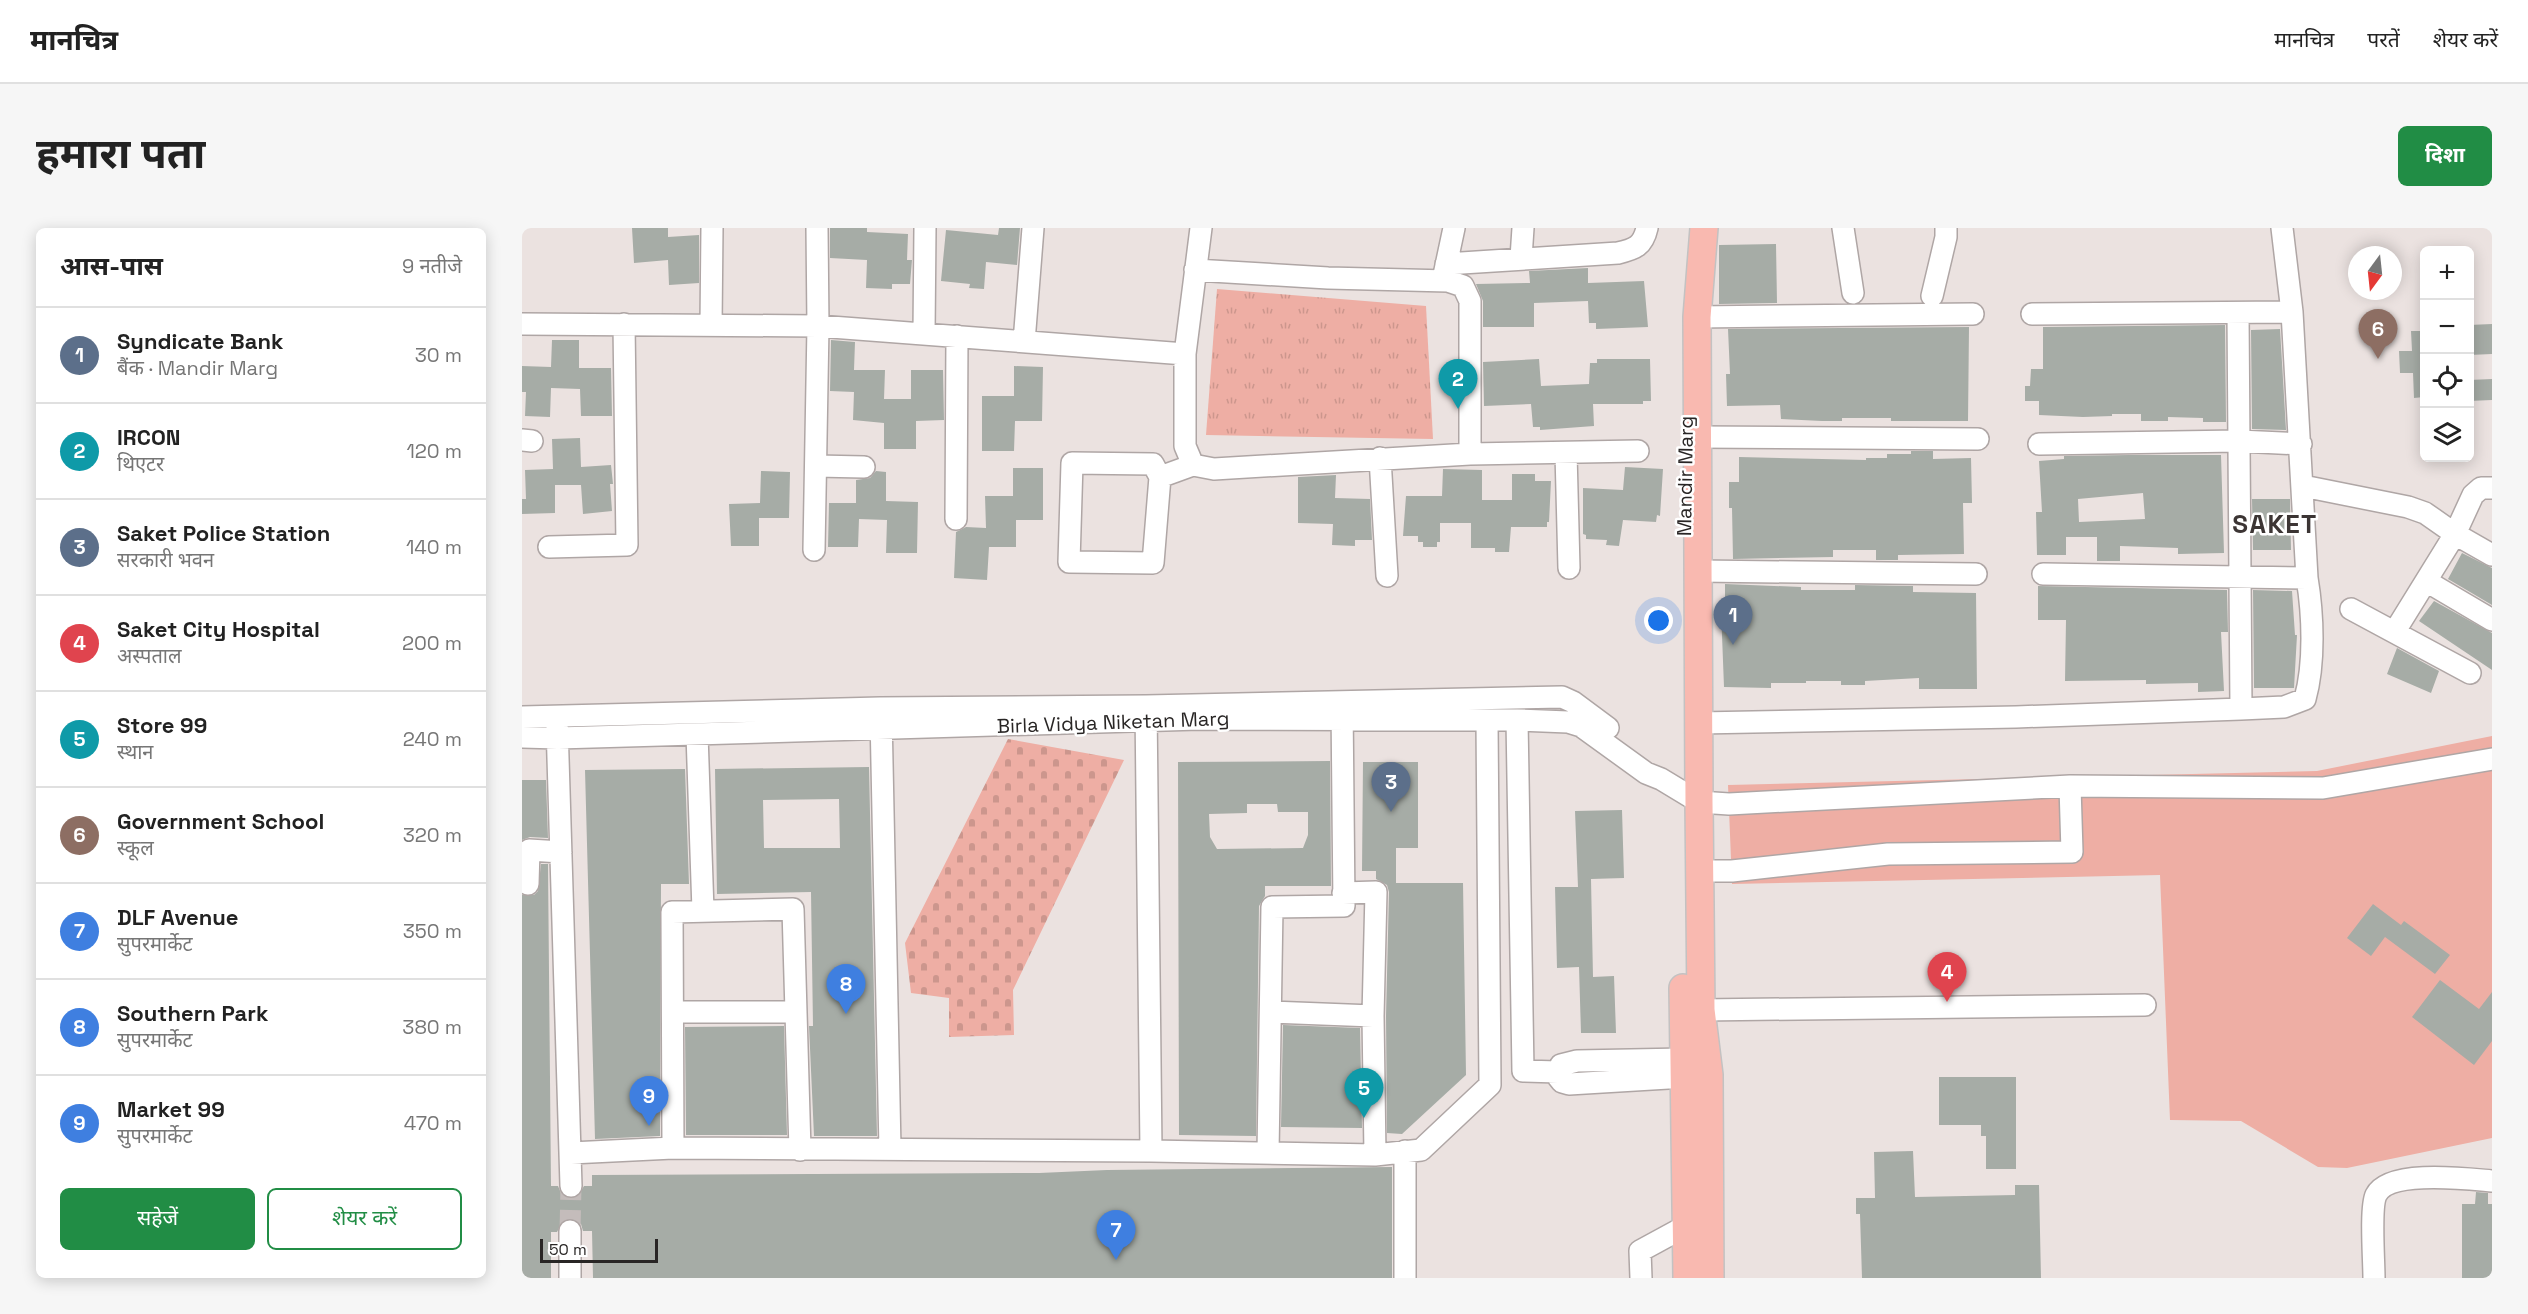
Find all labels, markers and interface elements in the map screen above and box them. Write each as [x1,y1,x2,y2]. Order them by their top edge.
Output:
text: मानचित्र [30,22,118,58]
text: मानचित्र [2274,26,2334,53]
text: परतें [2367,26,2400,53]
text: शेयर करें [2433,26,2498,53]
button: दिशा [2398,126,2492,186]
text: हमारा पता [36,127,205,180]
north arrow [2348,246,2402,300]
map controls [2420,246,2474,462]
button: + [2420,246,2474,300]
text: आस-पास [60,249,163,283]
text: 9 नतीजे [402,253,462,279]
button: − [2420,300,2474,354]
pin: 6 [2358,310,2398,359]
text: Syndicate Bank [117,327,283,355]
text: 1 [75,342,84,368]
text: 30 m [415,342,462,368]
button: locate [2420,354,2474,408]
text: बैंक · Mandir Marg [117,355,278,381]
pin: 2 [1438,360,1478,409]
button: layers [2420,408,2474,462]
street label: Mandir Marg [1671,416,1699,536]
text: IRCON [117,423,181,451]
text: 2 [74,438,85,464]
text: 120 m [406,438,462,464]
text: थिएटर [117,451,164,477]
district label: SAKET [2232,507,2318,541]
text: Saket Police Station [117,519,330,547]
text: 3 [73,534,86,560]
text: 140 m [406,534,462,560]
text: सरकारी भवन [117,547,214,573]
pin: 1 [1714,596,1752,645]
your location [1644,606,1673,635]
text: Saket City Hospital [117,615,320,643]
text: 4 [73,630,86,656]
text: 200 m [402,630,462,656]
text: अस्पताल [117,643,182,669]
street label: Birla Vidya Niketan Marg [996,705,1230,739]
text: Store 99 [117,711,207,739]
text: 5 [74,726,86,752]
text: 240 m [403,726,462,752]
text: स्थान [117,739,153,765]
pin: 3 [1372,762,1410,812]
text: Government School [117,807,324,835]
text: 6 [73,822,86,848]
text: 320 m [403,822,462,848]
text: स्कूल [117,835,154,861]
text: DLF Avenue [117,903,238,931]
text: 7 [74,918,85,944]
text: 350 m [403,918,462,944]
text: सुपरमार्केट [117,931,193,957]
pin: 4 [1928,952,1966,1002]
pin: 8 [826,964,866,1014]
text: Southern Park [117,999,268,1027]
text: 8 [74,1014,86,1040]
text: 380 m [402,1014,462,1040]
text: सुपरमार्केट [117,1027,193,1053]
pin: 5 [1344,1068,1384,1118]
pin: 9 [630,1076,668,1126]
text: Market 99 [117,1095,225,1123]
text: 9 [73,1110,86,1136]
text: 470 m [404,1110,462,1136]
text: सुपरमार्केट [117,1123,193,1149]
button: सहेजें [60,1188,255,1250]
button: शेयर करें [267,1188,462,1250]
pin: 7 [1096,1210,1136,1260]
scale bar [540,1236,658,1264]
text: 50 m [549,1239,587,1260]

